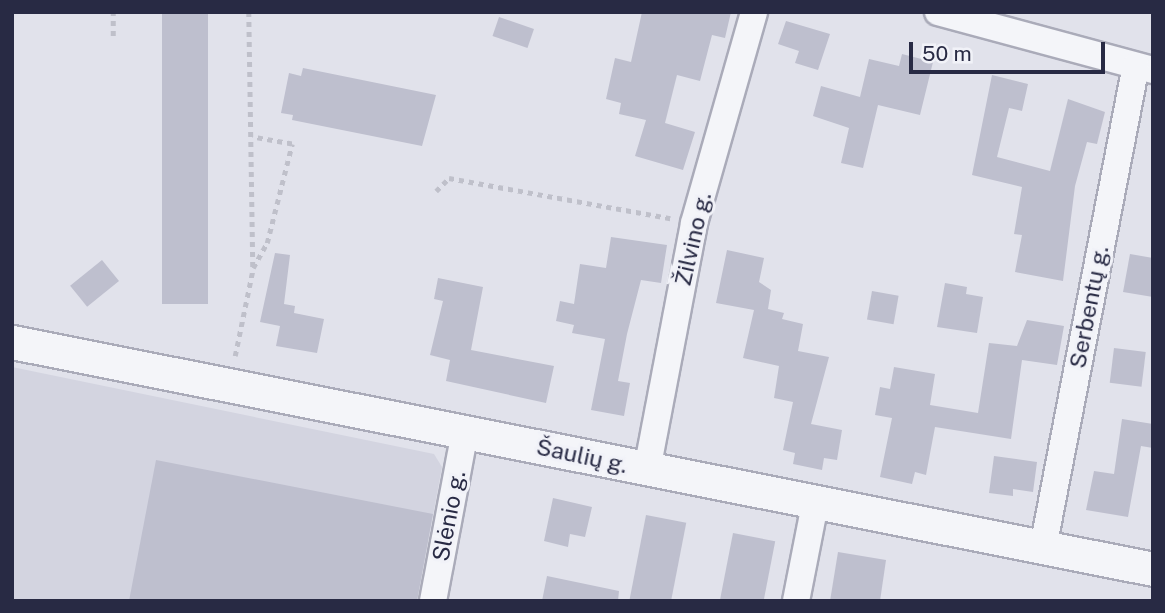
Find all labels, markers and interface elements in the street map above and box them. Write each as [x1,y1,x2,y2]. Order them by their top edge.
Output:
scale bar [913,28,1109,72]
text: 50 m [922,41,972,66]
street label: Žilvino g. [669,189,717,289]
street label: Serbentų g. [1064,243,1114,371]
street label: Šaulių g. [534,433,630,479]
street label: Slėnio g. [427,468,471,564]

